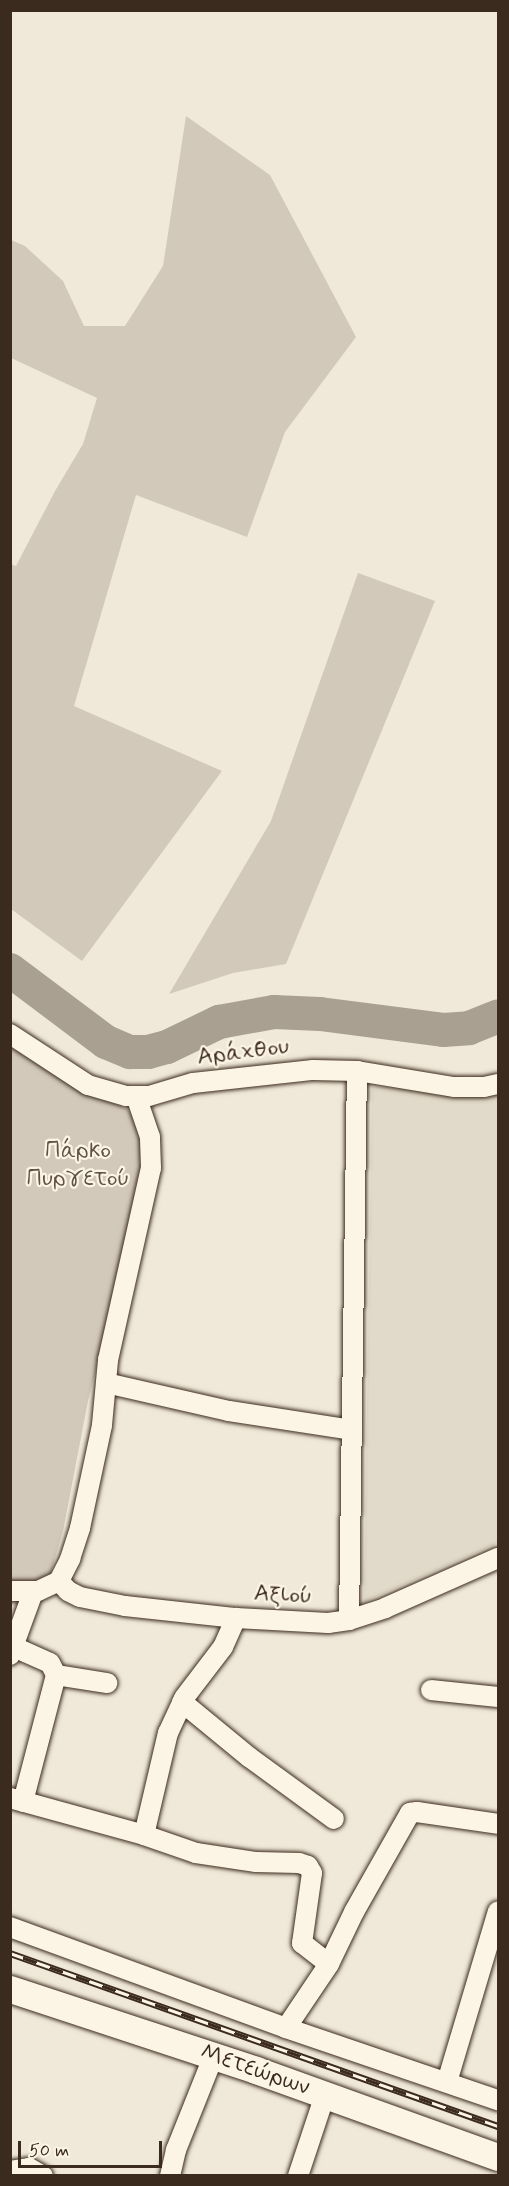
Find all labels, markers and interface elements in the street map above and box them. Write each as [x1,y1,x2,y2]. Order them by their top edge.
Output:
street label: Αράχθου [195,1032,291,1072]
park label: Πάρκο Πυργετού [26,1137,130,1193]
street label: Αξιού [253,1579,313,1611]
street label: Μετεώρων [197,2038,313,2102]
scale bar [21,2129,165,2167]
text: 50 m [29,2139,69,2163]

